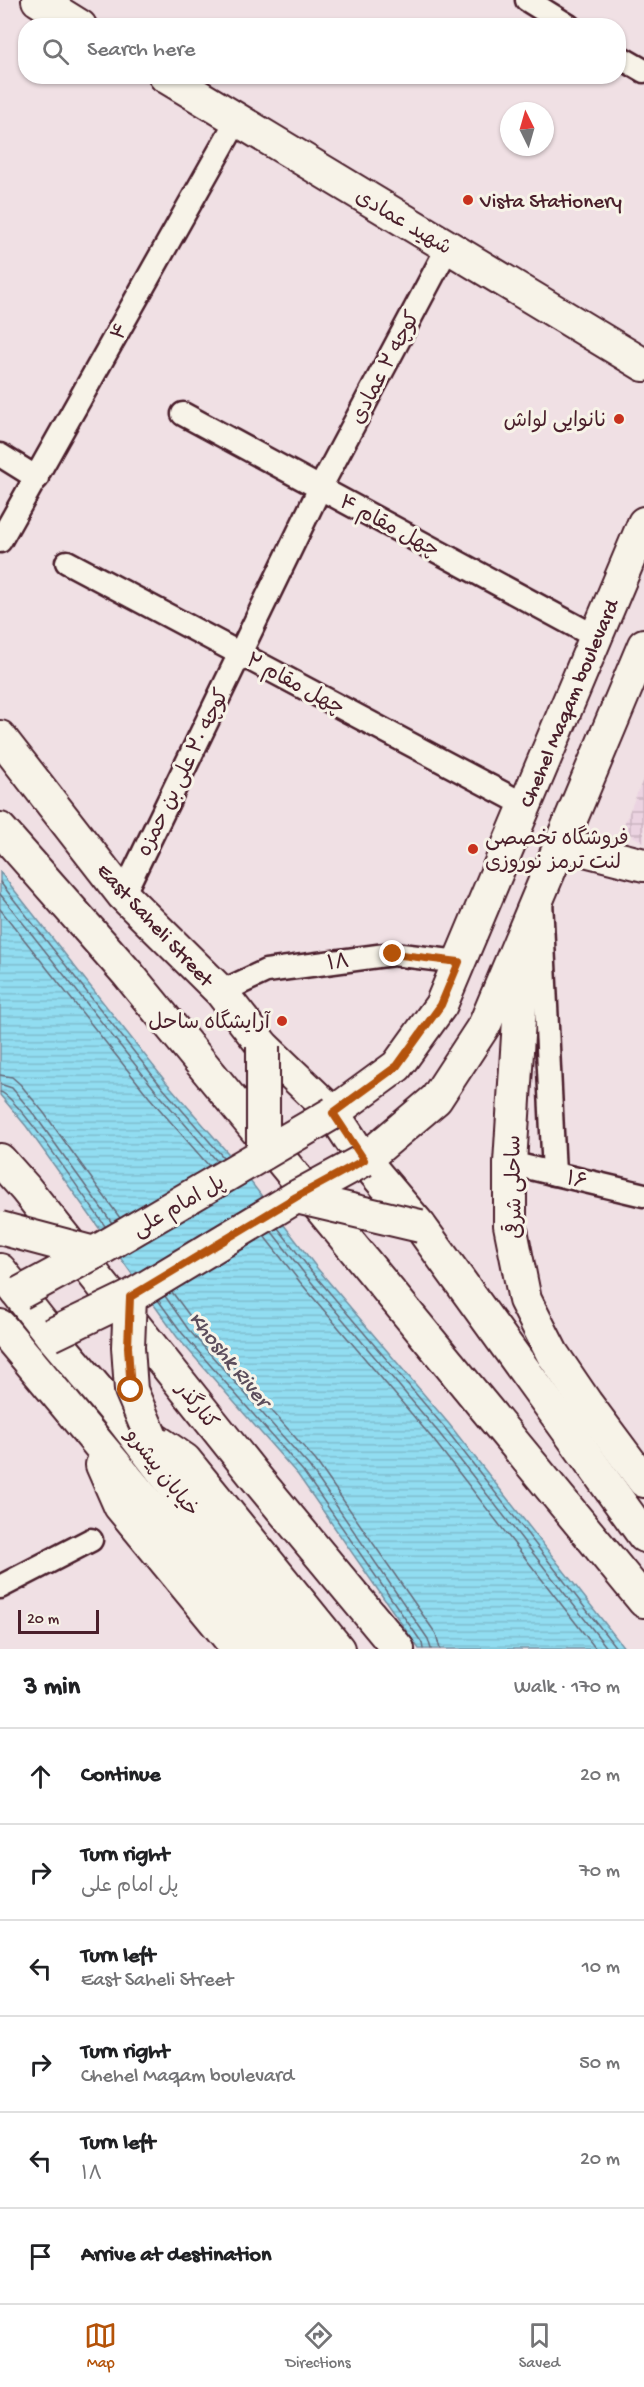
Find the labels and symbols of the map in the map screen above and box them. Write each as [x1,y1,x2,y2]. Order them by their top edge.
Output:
north arrow [500,102,554,156]
street label: شهید عمادی [350,186,455,262]
place label: Vista Stationery [479,191,622,216]
marker: Vista Stationery [461,193,475,207]
street label: کوچه ۲ عمادی [347,308,427,429]
street label: ۴ [107,320,137,346]
place label: نانوایی لواش [503,410,607,435]
marker: نانوایی لواش [612,412,626,426]
street label: چهل مقام ۴ [334,491,443,565]
street label: Chehel Maqam boulevard [516,595,627,812]
street label: چهل مقام ۲ [241,650,348,723]
street label: کوچه ۲۰ علی بن حمزه [134,686,237,861]
place label: فروشگاه تخصصی لنت ترمز نوروزی [485,825,629,877]
marker: فروشگاه تخصصی لنت ترمز نوروزی [466,842,480,856]
street label: East Saheli Street [90,859,219,995]
route end [379,940,405,966]
street label: ۱۸ [326,951,351,978]
place label: آرایشگاه ساحل [148,1009,271,1037]
marker: آرایشگاه ساحل [275,1014,289,1028]
street label: ساحلی شرقی [499,1135,530,1239]
street label: ۱۶ [563,1168,589,1197]
street label: پل امام علی [129,1172,230,1244]
water label: Khoshk River [181,1307,277,1417]
street label: کنارگذر [168,1375,224,1436]
route start [117,1376,143,1402]
street label: خیابان پیشرو [117,1423,202,1523]
scale bar [18,1607,99,1634]

